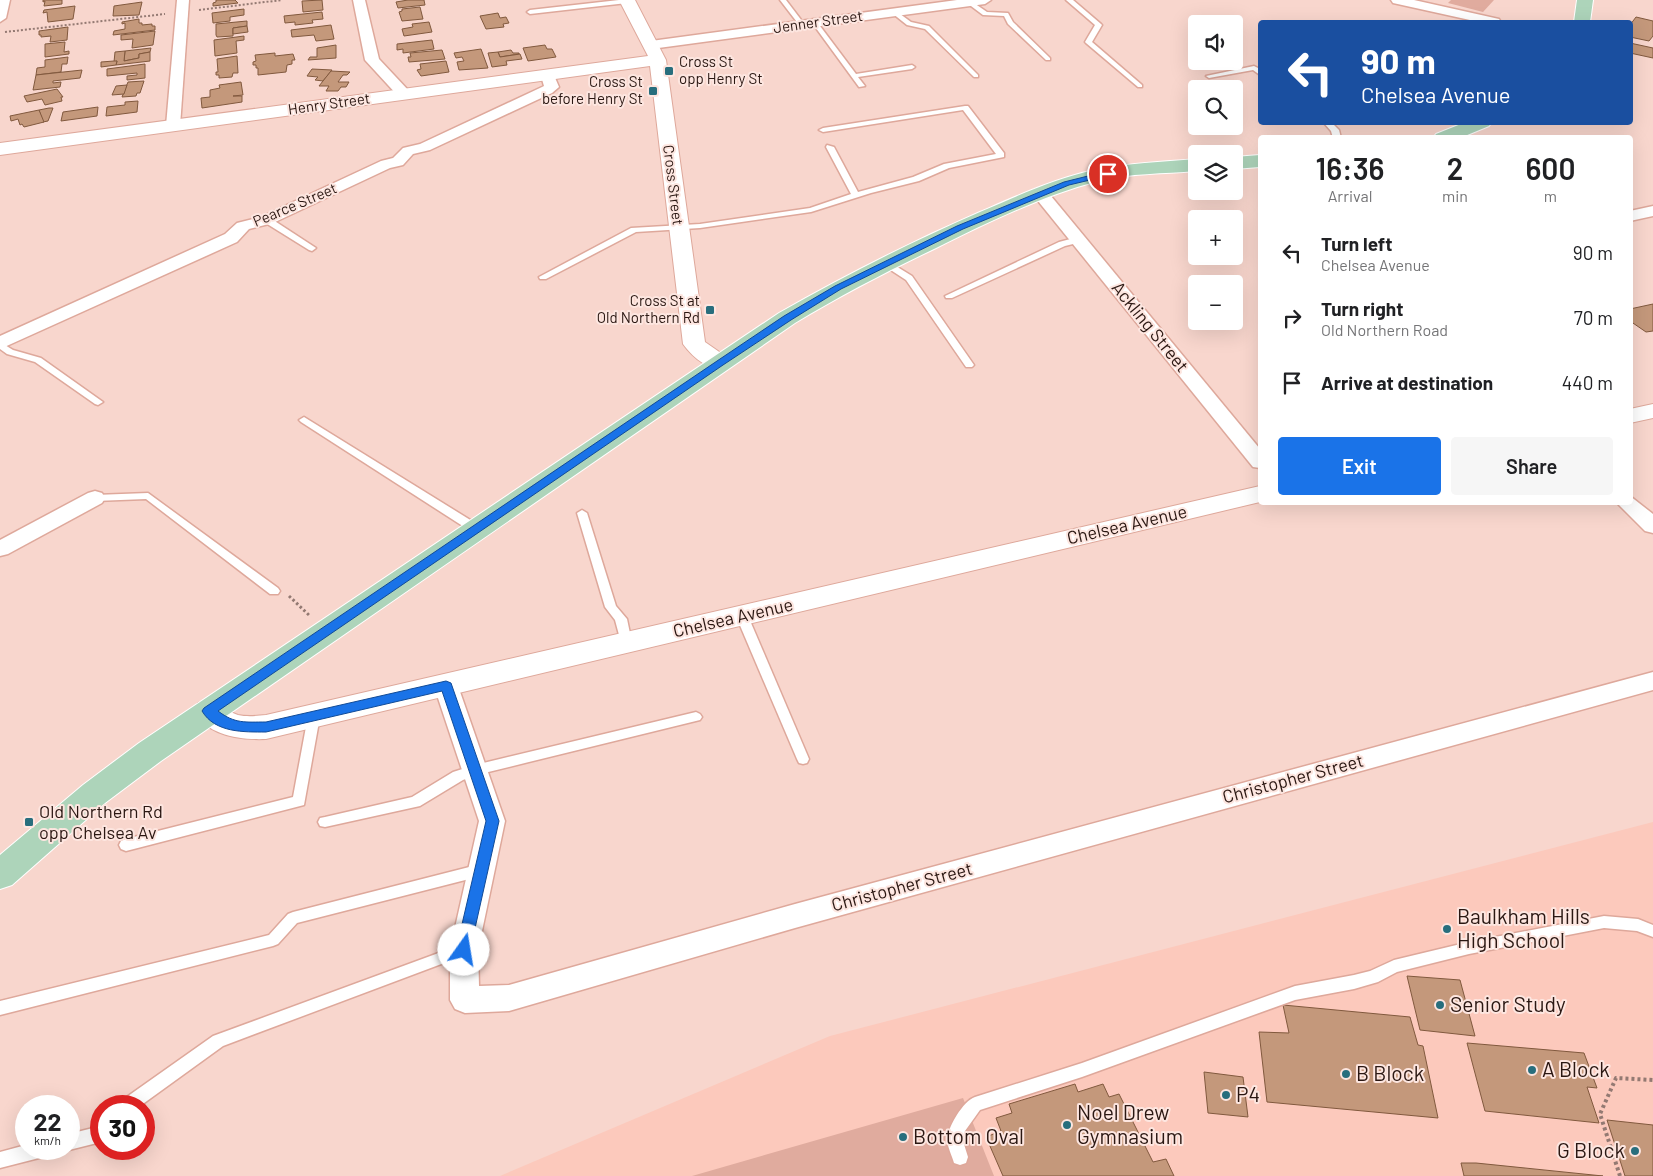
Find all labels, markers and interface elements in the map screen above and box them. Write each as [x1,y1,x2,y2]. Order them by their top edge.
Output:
street label: Jenner Street [772,6,864,36]
map controls [1188,15,1243,330]
button: sound [1188,15,1243,70]
text: 90 m [1361,39,1436,81]
icon: left [1278,40,1343,105]
place label: Cross St opp Henry St [679,52,763,87]
marker: Cross St opp Henry St [663,65,675,77]
place label: Cross St before Henry St [542,72,643,107]
button: search [1188,80,1243,135]
text: Chelsea Avenue [1361,81,1511,107]
marker: Cross St before Henry St [647,85,659,97]
street label: Henry Street [287,88,371,118]
street label: Cross Street [660,144,688,226]
button: layers [1188,145,1243,200]
text: 16:36 [1316,150,1384,186]
text: 2 [1447,150,1463,186]
text: 600 [1526,150,1575,186]
pin [1087,153,1129,195]
icon: arrive [1094,160,1122,188]
street label: Pearce Street [250,178,339,230]
text: Arrival [1328,186,1372,205]
text: min [1442,186,1468,205]
text: m [1544,186,1557,205]
button: + [1188,210,1243,265]
text: Turn left [1321,232,1392,255]
icon: left [1278,239,1306,267]
text: 90 m [1573,241,1613,264]
text: Chelsea Avenue [1321,255,1430,274]
button: − [1188,275,1243,330]
street label: Ackling Street [1108,277,1194,376]
place label: Cross St at Old Northern Rd [597,291,700,326]
text: Turn right [1321,297,1403,320]
marker: Cross St at Old Northern Rd [704,304,716,316]
icon: right [1278,304,1306,332]
text: 70 m [1574,306,1613,329]
text: Old Northern Road [1321,320,1448,339]
icon: arrive [1278,369,1306,397]
text: Arrive at destination [1321,371,1493,394]
text: 440 m [1562,371,1613,394]
button: Exit [1278,437,1441,495]
button: Share [1451,437,1613,495]
street label: Chelsea Avenue [1065,500,1189,549]
street label: Chelsea Avenue [671,593,795,642]
street label: Christopher Street [1220,749,1366,807]
place label: Old Northern Rd opp Chelsea Av [39,800,163,843]
marker: Old Northern Rd opp Chelsea Av [23,816,35,828]
street label: Christopher Street [829,857,975,915]
place label: Baulkham Hills High School [1457,903,1590,952]
position arrow [437,923,489,975]
marker: Baulkham Hills High School [1441,923,1453,935]
place label: Senior Study [1450,991,1566,1016]
marker: Senior Study [1434,999,1446,1011]
place label: A Block [1542,1056,1610,1081]
place label: B Block [1356,1060,1424,1085]
marker: A Block [1526,1064,1538,1076]
marker: B Block [1340,1068,1352,1080]
place label: P4 [1236,1081,1260,1106]
marker: P4 [1220,1089,1232,1101]
speed limit sign: 30 [90,1095,155,1160]
place label: Noel Drew Gymnasium [1077,1099,1183,1148]
text: 22 [33,1106,62,1136]
marker: Noel Drew Gymnasium [1061,1119,1073,1131]
place label: Bottom Oval [913,1123,1024,1148]
marker: Bottom Oval [897,1131,909,1143]
text: km/h [34,1133,61,1147]
place label: G Block [1557,1137,1625,1162]
marker: G Block [1629,1145,1641,1157]

